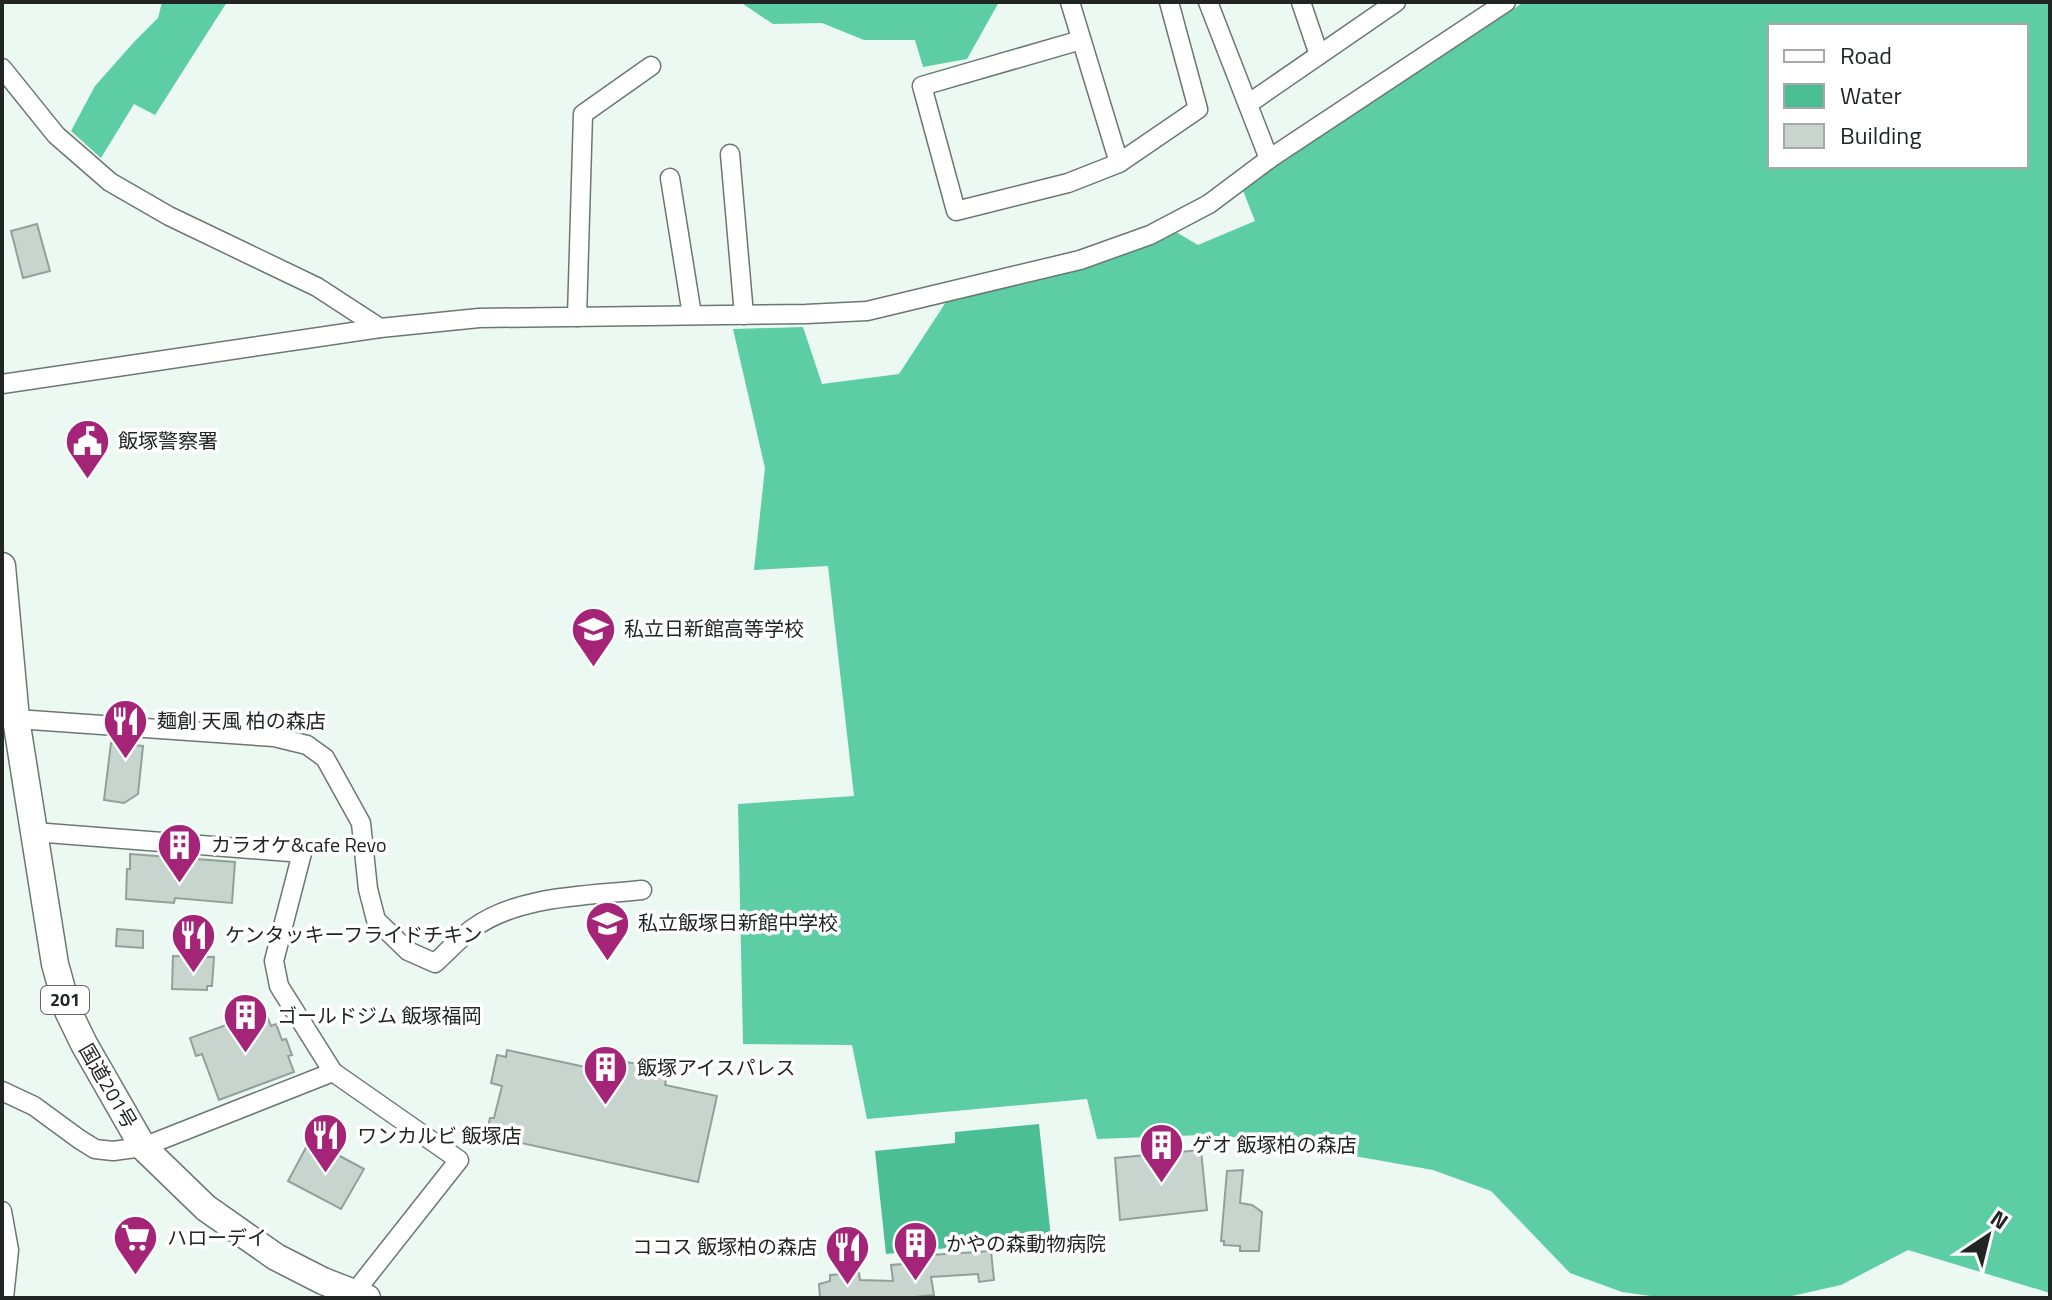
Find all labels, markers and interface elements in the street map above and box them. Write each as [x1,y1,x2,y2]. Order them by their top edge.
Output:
legend [1768,24,2028,168]
text: Road [1840,37,1892,73]
text: Water [1840,77,1902,113]
text: Building [1840,117,1922,153]
public building icon: 飯塚警察署 [63,417,111,480]
place label: 飯塚警察署 [118,425,218,456]
school or university icon: 私立日新館高等学校 [569,605,617,668]
place label: 私立日新館高等学校 [624,613,804,644]
restaurant icon: 麺創 天風 柏の森店 [102,697,150,760]
place label: 麺創 天風 柏の森店 [157,705,326,736]
building icon: カラオケ&cafe Revo [156,821,204,884]
place label: カラオケ&cafe Revo [211,829,387,860]
school or university icon: 私立飯塚日新館中学校 [583,899,631,962]
place label: 私立飯塚日新館中学校 [638,907,838,938]
restaurant icon: ケンタッキーフライドチキン [170,911,218,974]
place label: ケンタッキーフライドチキン [225,919,483,950]
road number: 201 [41,986,89,1014]
building icon: ゴールドジム 飯塚福岡 [222,992,270,1055]
place label: ゴールドジム 飯塚福岡 [277,1000,481,1031]
street label: 国道201号 [72,1037,145,1134]
building icon: 飯塚アイスパレス [582,1044,630,1107]
place label: 飯塚アイスパレス [637,1052,795,1083]
restaurant icon: ワンカルビ 飯塚店 [302,1112,350,1175]
place label: ワンカルビ 飯塚店 [357,1120,521,1151]
building icon: ゲオ 飯塚柏の森店 [1137,1121,1185,1184]
place label: ゲオ 飯塚柏の森店 [1192,1129,1356,1160]
north arrow [1948,1196,2028,1276]
text: N [1983,1201,2015,1238]
supermarket icon: ハローデイ [112,1214,160,1277]
building icon: かやの森動物病院 [891,1220,939,1283]
place label: ハローデイ [167,1222,267,1253]
restaurant icon: ココス 飯塚柏の森店 [824,1223,872,1286]
place label: かやの森動物病院 [946,1228,1106,1259]
place label: ココス 飯塚柏の森店 [633,1231,817,1262]

